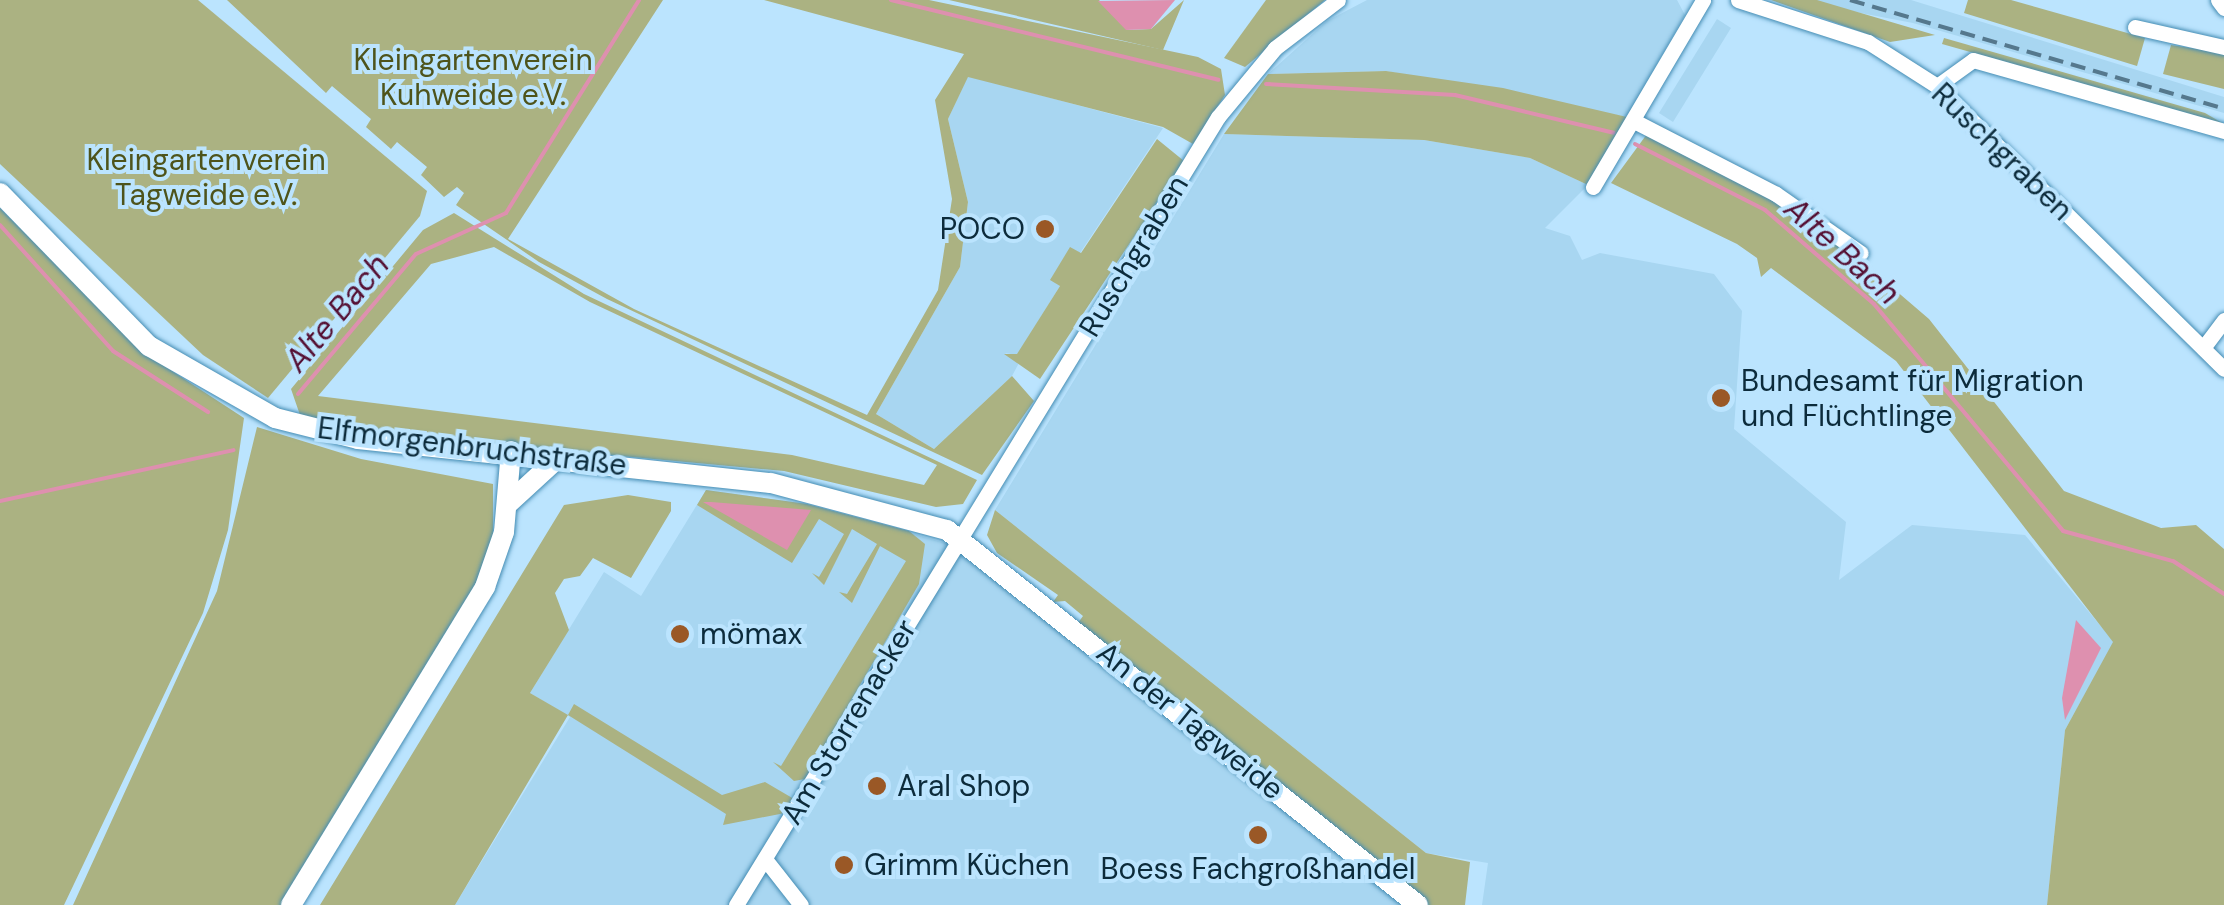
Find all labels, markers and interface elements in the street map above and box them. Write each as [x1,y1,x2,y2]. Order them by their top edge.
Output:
park label: Kleingartenverein Kuhweide e.V. [353,42,593,112]
street label: Ruschgraben [1924,76,2080,228]
park label: Kleingartenverein Tagweide e.V. [86,142,326,212]
street label: Ruschgraben [1072,169,1196,343]
water label: Alte Bach [1777,189,1907,313]
place label: POCO [940,211,1025,247]
marker: POCO [1034,218,1056,240]
water label: Alte Bach [277,247,397,379]
place label: Bundesamt für Migration und Flüchtlinge [1741,363,2084,434]
marker: Bundesamt für Migration und Flüchtlinge [1710,387,1732,409]
street label: Elfmorgenbruchstraße [315,410,629,484]
street label: Am Storrenacker [774,613,924,831]
place label: mömax [700,616,802,652]
marker: mömax [669,623,691,645]
street label: An der Tagweide [1089,635,1291,807]
place label: Aral Shop [897,768,1030,804]
marker: Aral Shop [866,775,888,797]
marker: Boess Fachgroßhandel [1247,824,1269,846]
place label: Grimm Küchen [864,847,1069,883]
place label: Boess Fachgroßhandel [1101,851,1415,887]
marker: Grimm Küchen [833,854,855,876]

